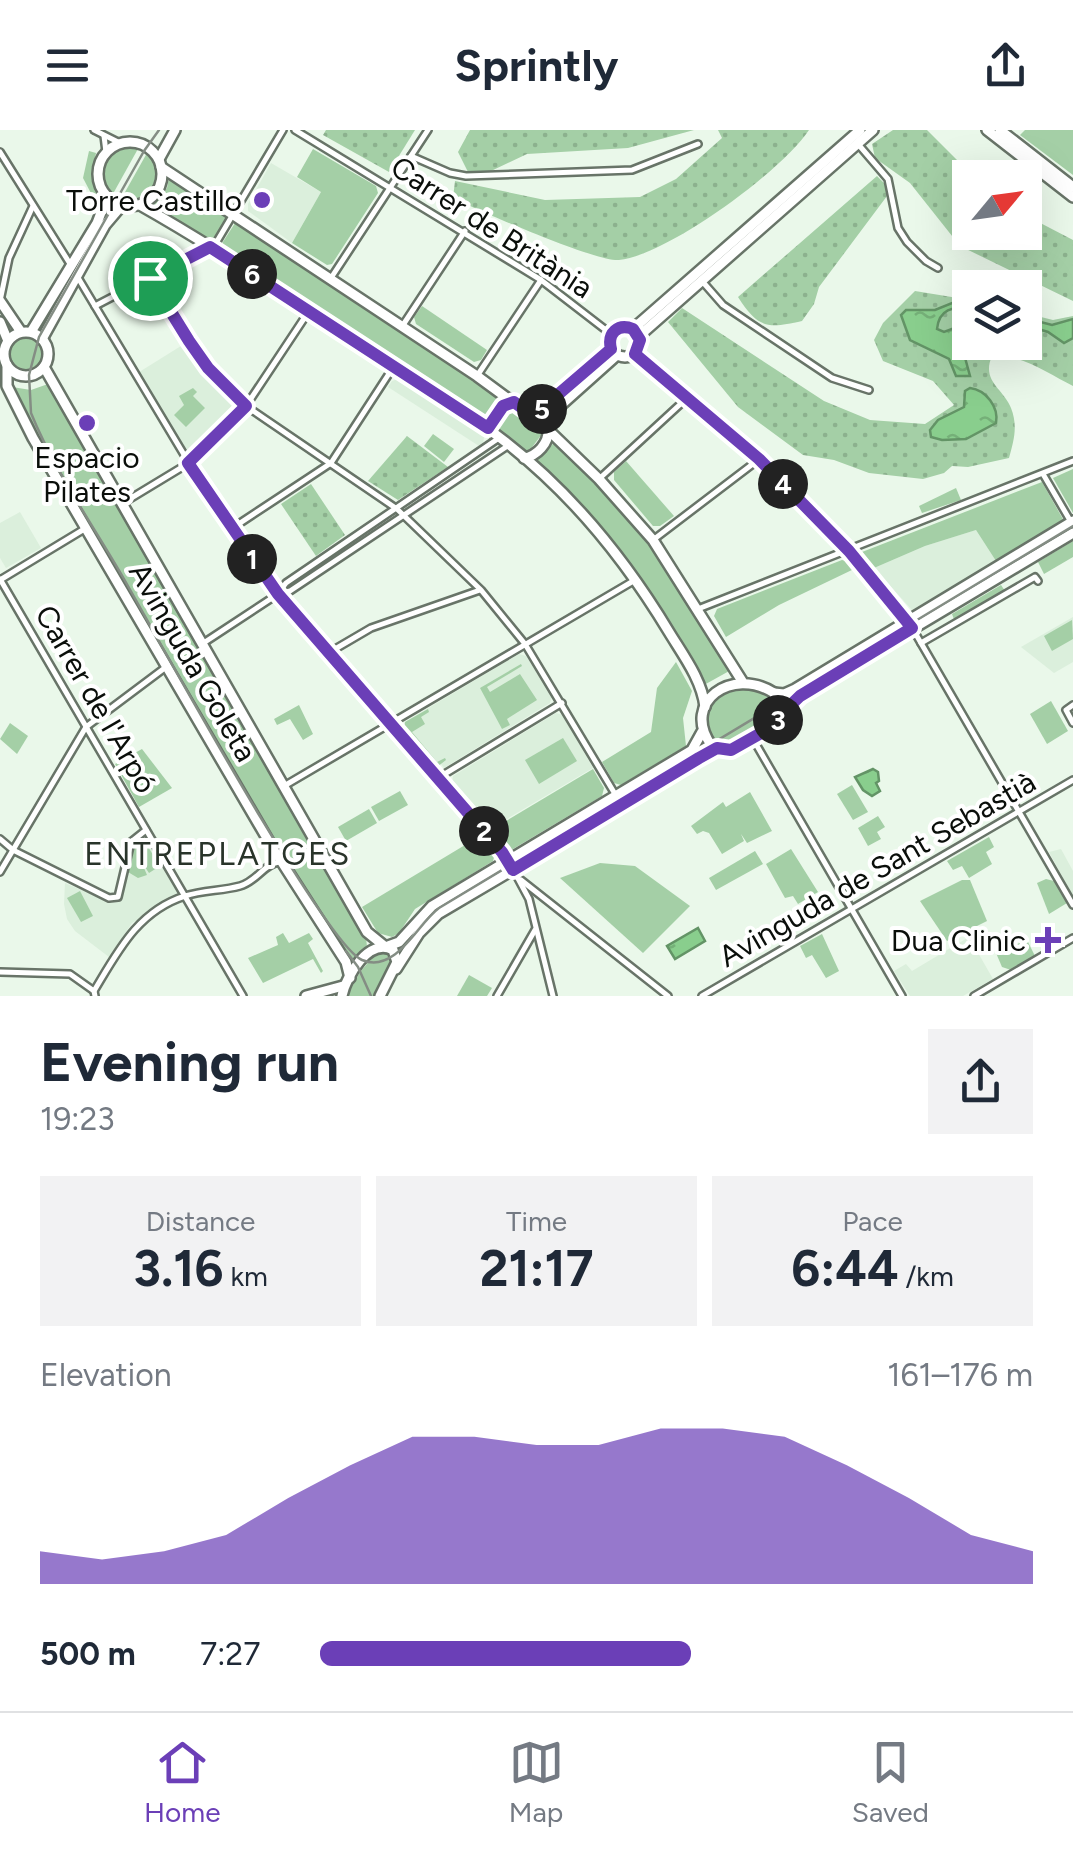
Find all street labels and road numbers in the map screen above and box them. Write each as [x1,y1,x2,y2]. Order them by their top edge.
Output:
street label: Carrer de Britània [384,148,600,306]
street label: Avinguda Goleta [121,556,265,768]
street label: Carrer de l'Arpó [27,599,165,799]
street label: Avinguda de Sant Sebastià [712,763,1042,975]

